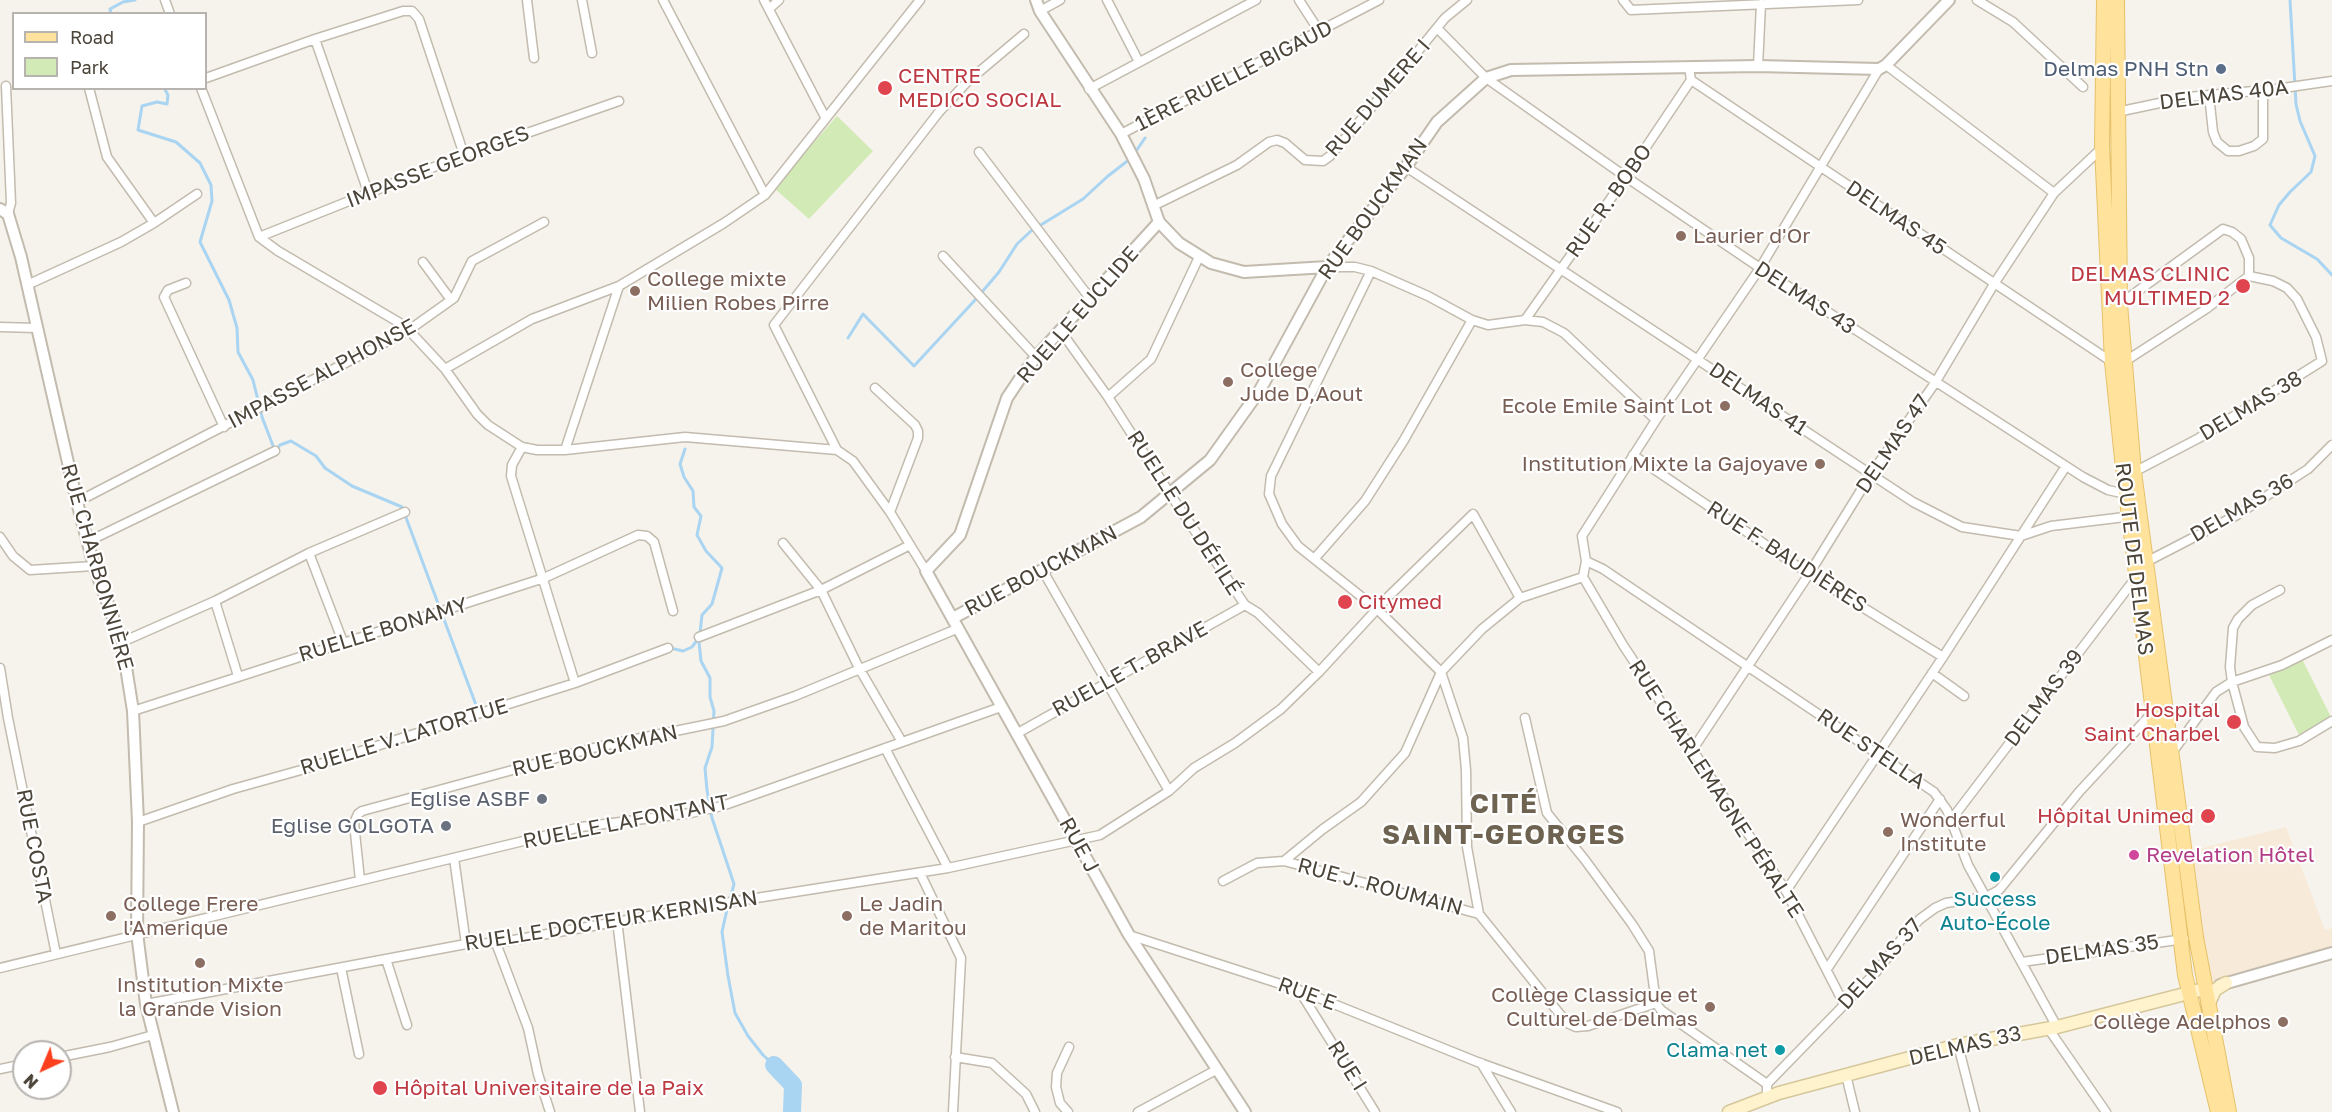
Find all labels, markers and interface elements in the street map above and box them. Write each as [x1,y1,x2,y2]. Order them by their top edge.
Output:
legend [12,12,207,90]
street label: 1ÈRE RUELLE BIGAUD [1131,15,1337,137]
text: Road [70,26,114,48]
street label: RUE DUMERE I [1320,34,1436,162]
text: Park [70,56,109,78]
place label: Delmas PNH Stn [2043,56,2209,82]
marker: Delmas PNH Stn [2214,62,2228,76]
place label: CENTRE MEDICO SOCIAL [898,63,1061,113]
street label: DELMAS 40A [2158,75,2290,115]
marker: CENTRE MEDICO SOCIAL [876,79,894,97]
street label: IMPASSE GEORGES [343,120,533,214]
street label: RUE BOUCKMAN [1313,133,1433,285]
street label: RUE R. BOBO [1561,140,1657,262]
street label: DELMAS 45 [1841,175,1951,261]
place label: Laurier d'Or [1693,223,1810,249]
marker: Laurier d'Or [1674,229,1688,243]
street label: RUELLE EUCLIDE [1012,242,1144,388]
street label: DELMAS 43 [1750,256,1860,340]
place label: DELMAS CLINIC MULTIMED 2 [2070,261,2230,311]
place label: College mixte Milien Robes Pirre [647,266,829,316]
marker: DELMAS CLINIC MULTIMED 2 [2234,277,2252,295]
marker: College mixte Milien Robes Pirre [628,284,642,298]
street label: IMPASSE ALPHONSE [224,314,420,434]
place label: College Jude D,Aout [1240,357,1363,407]
street label: DELMAS 41 [1704,357,1812,441]
street label: DELMAS 38 [2195,366,2307,446]
marker: College Jude D,Aout [1221,375,1235,389]
street label: DELMAS 47 [1851,390,1935,498]
place label: Ecole Emile Saint Lot [1501,393,1713,419]
marker: Ecole Emile Saint Lot [1718,399,1732,413]
street label: RUELLE DU DÉFILÉ [1121,426,1247,600]
place label: Institution Mixte la Gajoyave [1522,451,1808,477]
marker: Institution Mixte la Gajoyave [1813,457,1827,471]
street label: RUE CHARBONNIÈRE [55,461,139,673]
street label: ROUTE DE DELMAS [2110,461,2158,657]
street label: DELMAS 36 [2186,468,2298,548]
street label: RUE F. BAUDIÈRES [1702,496,1872,618]
street label: RUE BOUCKMAN [960,520,1122,622]
place label: Citymed [1358,589,1442,615]
street label: RUELLE BONAMY [296,592,470,668]
marker: Citymed [1336,593,1354,611]
street label: RUELLE T. BRAVE [1048,616,1212,722]
street label: DELMAS 39 [1999,644,2089,752]
street label: RUE CHARLEMAGNE PÉRALTE [1623,655,1809,923]
street label: RUELLE V. LATORTUE [297,693,511,781]
place label: Hospital Saint Charbel [2084,697,2220,747]
street label: RUE STELLA [1812,704,1930,794]
marker: Hospital Saint Charbel [2225,713,2243,731]
street label: RUE BOUCKMAN [510,720,680,782]
place label: Eglise ASBF [410,786,530,812]
street label: RUE COSTA [11,787,57,905]
district label: CITÉ SAINT-GEORGES [1382,788,1626,851]
street label: RUELLE LAFONTANT [521,790,731,854]
marker: Eglise ASBF [535,792,549,806]
place label: Hôpital Unimed [2037,803,2194,829]
place label: Wonderful Institute [1900,807,2006,857]
marker: Hôpital Unimed [2199,807,2217,825]
place label: Eglise GOLGOTA [271,813,434,839]
street label: RUE J [1054,813,1104,877]
marker: Eglise GOLGOTA [439,819,453,833]
marker: Wonderful Institute [1881,825,1895,839]
place label: Revelation Hôtel [2146,842,2314,868]
marker: Revelation Hôtel [2127,848,2141,862]
street label: RUE J. ROUMAIN [1295,853,1465,921]
marker: Success Auto-École [1988,870,2002,884]
street label: RUELLE DOCTEUR KERNISAN [463,885,759,957]
place label: Success Auto-École [1940,886,2050,936]
place label: College Frere l'Amerique [123,891,258,941]
place label: Le Jadin de Maritou [859,891,967,941]
marker: College Frere l'Amerique [104,909,118,923]
marker: Le Jadin de Maritou [840,909,854,923]
street label: DELMAS 37 [1833,913,1927,1015]
street label: DELMAS 35 [2044,930,2160,970]
marker: Institution Mixte la Grande Vision [193,956,207,970]
place label: Institution Mixte la Grande Vision [117,972,283,1022]
street label: RUE E [1274,972,1340,1016]
place label: Collège Classique et Culturel de Delmas [1491,982,1698,1032]
marker: Collège Classique et Culturel de Delmas [1703,1000,1717,1014]
place label: Collège Adelphos [2093,1009,2271,1035]
marker: Collège Adelphos [2276,1015,2290,1029]
street label: DELMAS 33 [1906,1021,2024,1071]
street label: RUE I [1322,1036,1372,1096]
place label: Clama net [1666,1037,1768,1063]
north arrow [12,1040,72,1100]
marker: Clama net [1773,1043,1787,1057]
text: N [20,1070,42,1093]
place label: Hôpital Universitaire de la Paix [394,1075,704,1101]
marker: Hôpital Universitaire de la Paix [371,1079,389,1097]

